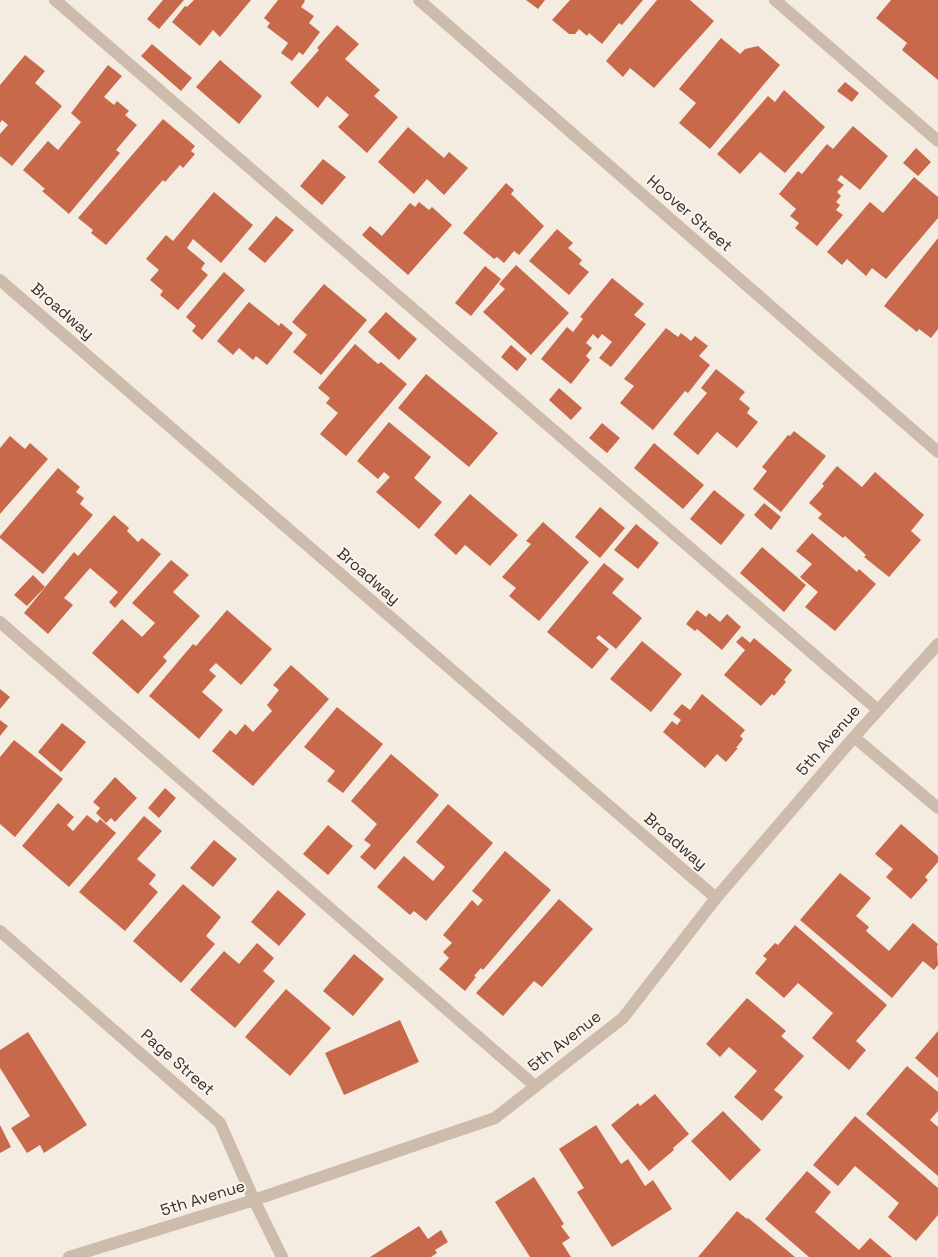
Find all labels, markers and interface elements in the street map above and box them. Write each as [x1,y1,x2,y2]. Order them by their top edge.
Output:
street label: Hoover Street [642,172,736,256]
street label: Broadway [27,280,97,344]
street label: Broadway [333,545,403,609]
street label: 5th Avenue [793,702,865,780]
street label: Broadway [640,810,710,874]
street label: 5th Avenue [525,1008,605,1076]
street label: Page Street [136,1026,218,1100]
street label: 5th Avenue [158,1177,248,1221]

